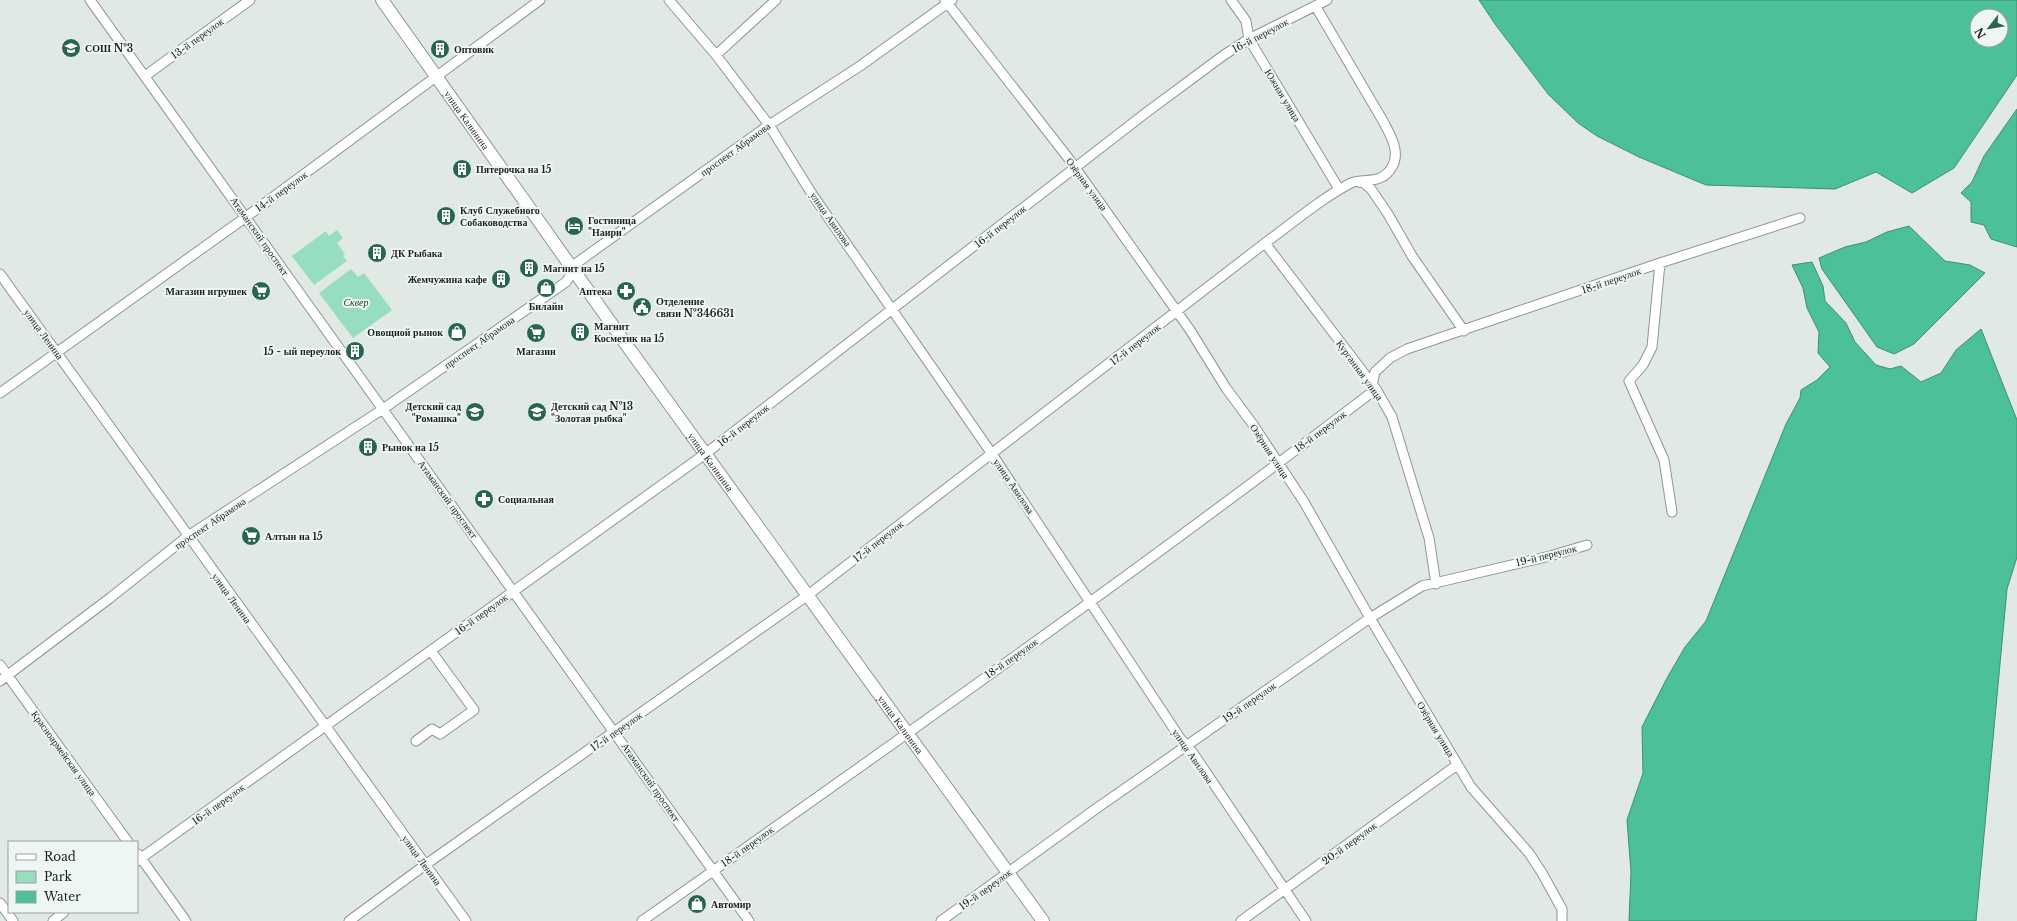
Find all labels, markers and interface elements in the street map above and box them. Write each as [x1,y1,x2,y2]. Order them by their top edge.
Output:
north arrow [1969,8,2009,48]
street label: 13-й переулок [168,15,226,62]
street label: 16-й переулок [1230,15,1291,56]
text: N [1971,25,1989,41]
school or university icon: СОШ №3 [60,37,82,59]
building icon: Оптовик [429,38,451,60]
place label: СОШ №3 [85,42,133,55]
place label: Оптовик [454,43,494,56]
street label: Южная улица [1262,67,1304,124]
street label: улица Калинина [441,88,492,153]
street label: проспект Абрамова [698,119,773,179]
street label: Озёрная улица [1063,155,1111,214]
building icon: Пятерочка на 15 [451,158,473,180]
place label: Пятерочка на 15 [476,163,552,176]
street label: 14-й переулок [253,168,310,215]
street label: улица Авилова [807,189,855,250]
street label: Атаманский проспект [227,194,292,279]
street label: 16-й переулок [972,202,1029,251]
place label: Клуб Служебного Собаководства [460,204,540,229]
building icon: Клуб Служебного Собаководства [435,205,457,227]
place label: Гостиница "Наири" [588,214,636,239]
hotel icon: Гостиница "Наири" [563,215,585,237]
building icon: ДК Рыбака [366,242,388,264]
place label: ДК Рыбака [391,247,442,260]
building icon: Магнит на 15 [518,257,540,279]
place label: Магнит на 15 [543,262,605,275]
street label: 18-й переулок [1580,264,1643,297]
building icon: Жемчужина кафе [490,268,512,290]
place label: Жемчужина кафе [407,273,488,286]
shop icon: Билайн [535,277,557,299]
supermarket icon: Магазин игрушек [250,280,272,302]
pharmacy icon: Аптека [615,280,637,302]
place label: Магазин игрушек [165,285,247,298]
place label: Аптека [579,285,612,298]
place label: Отделение связи №346631 [656,295,735,320]
park label: Сквер [343,296,369,309]
public building icon: Отделение связи №346631 [631,296,653,318]
place label: Билайн [529,300,563,313]
street label: улица Ленина [21,307,67,363]
street label: проспект Абрамова [441,313,518,372]
place label: Магнит Косметик на 15 [594,320,664,345]
shop icon: Овощной рынок [446,321,468,343]
building icon: Магнит Косметик на 15 [569,321,591,343]
street label: 17-й переулок [1107,321,1163,368]
supermarket icon: Магазин [525,322,547,344]
place label: Овощной рынок [367,326,443,339]
street label: Курганная улица [1333,337,1386,404]
building icon: 15 - ый переулок [344,340,366,362]
place label: 15 - ый переулок [263,345,341,358]
place label: Магазин [516,345,556,358]
place label: Детский сад "Ромашка" [406,400,461,425]
place label: Детский сад №13 "Золотая рыбка" [551,400,633,425]
school or university icon: Детский сад "Ромашка" [464,401,486,423]
school or university icon: Детский сад №13 "Золотая рыбка" [526,401,548,423]
street label: 16-й переулок [715,401,772,450]
street label: 18-й переулок [1292,408,1349,455]
street label: Озёрная улица [1247,421,1292,482]
street label: улица Калинина [685,430,737,495]
building icon: Рынок на 15 [357,436,379,458]
place label: Рынок на 15 [382,441,439,454]
street label: улица Авилова [990,456,1037,517]
street label: Атаманский проспект [415,458,481,541]
pharmacy icon: Социальная [473,488,495,510]
place label: Социальная [498,493,554,506]
street label: проспект Абрамова [172,494,249,552]
street label: 17-й переулок [850,518,906,565]
supermarket icon: Алтын на 15 [240,525,262,547]
place label: Алтын на 15 [265,530,323,543]
street label: 19-й переулок [1514,542,1578,569]
street label: улица Ленина [209,571,255,627]
street label: 16-й переулок [452,591,510,638]
street label: 18-й переулок [982,635,1040,681]
street label: 19-й переулок [1220,679,1279,726]
street label: улица Калинина [875,693,926,757]
street label: Озёрная улица [1414,699,1458,760]
street label: Красноармейская улица [28,708,99,799]
street label: 17-й переулок [588,709,645,754]
street label: улица Авилова [1169,726,1217,787]
street label: Атаманский проспект [618,740,683,825]
street label: 16-й переулок [189,781,247,828]
street label: 20-й переулок [1319,819,1379,868]
street label: 18-й переулок [718,823,776,870]
street label: улица Ленина [399,833,445,889]
legend [8,841,138,913]
text: Road [44,849,76,864]
street label: 19-й переулок [956,866,1014,913]
text: Park [44,869,72,884]
text: Water [43,889,81,904]
shop icon: Автомир [686,893,708,915]
place label: Автомир [711,898,752,911]

